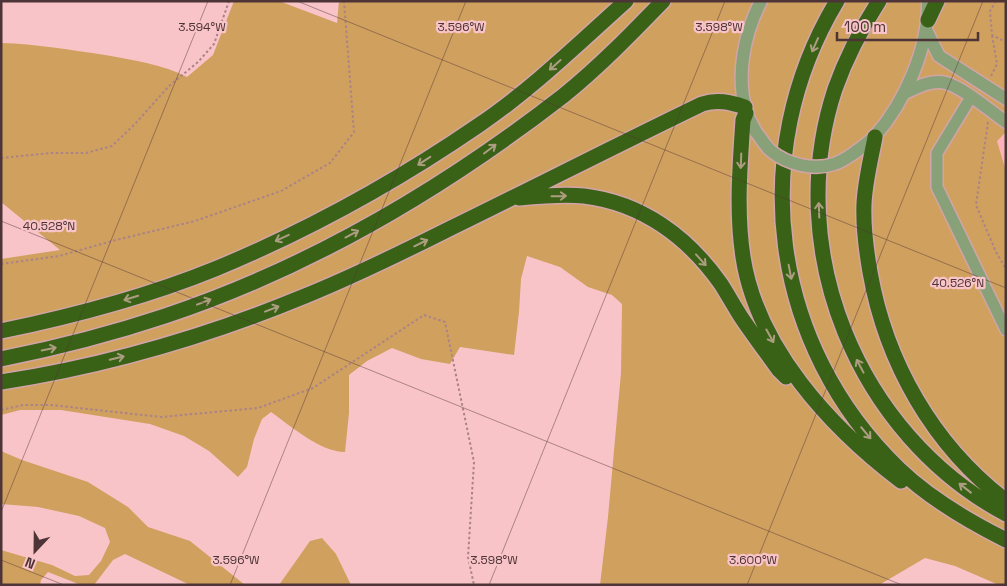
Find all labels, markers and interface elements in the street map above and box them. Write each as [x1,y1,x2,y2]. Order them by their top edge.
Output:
scale bar [837,10,978,42]
text: 100 m [844,17,886,36]
text: 3.594°W [178,19,226,35]
text: 3.596°W [437,19,485,35]
text: 3.598°W [695,19,743,35]
one-way arrow [809,37,819,52]
one-way arrow [549,59,562,71]
one-way arrow [483,144,496,155]
one-way arrow [736,153,745,169]
one-way arrow [418,156,432,166]
one-way arrow [550,191,566,201]
one-way arrow [814,202,824,218]
text: 40.528°N [23,218,75,234]
one-way arrow [344,229,359,238]
one-way arrow [275,234,290,244]
one-way arrow [413,238,428,247]
one-way arrow [695,254,707,267]
one-way arrow [786,263,796,279]
text: 40.526°N [932,275,984,291]
one-way arrow [123,294,139,304]
one-way arrow [196,296,211,306]
one-way arrow [264,304,280,313]
one-way arrow [765,328,775,343]
one-way arrow [40,344,56,353]
one-way arrow [109,352,125,362]
one-way arrow [855,359,864,374]
one-way arrow [861,426,872,439]
one-way arrow [959,482,972,493]
north arrow [10,526,60,576]
text: 3.596°W [212,552,260,568]
text: 3.598°W [470,552,518,568]
text: 3.600°W [729,552,777,568]
text: N [22,553,38,573]

